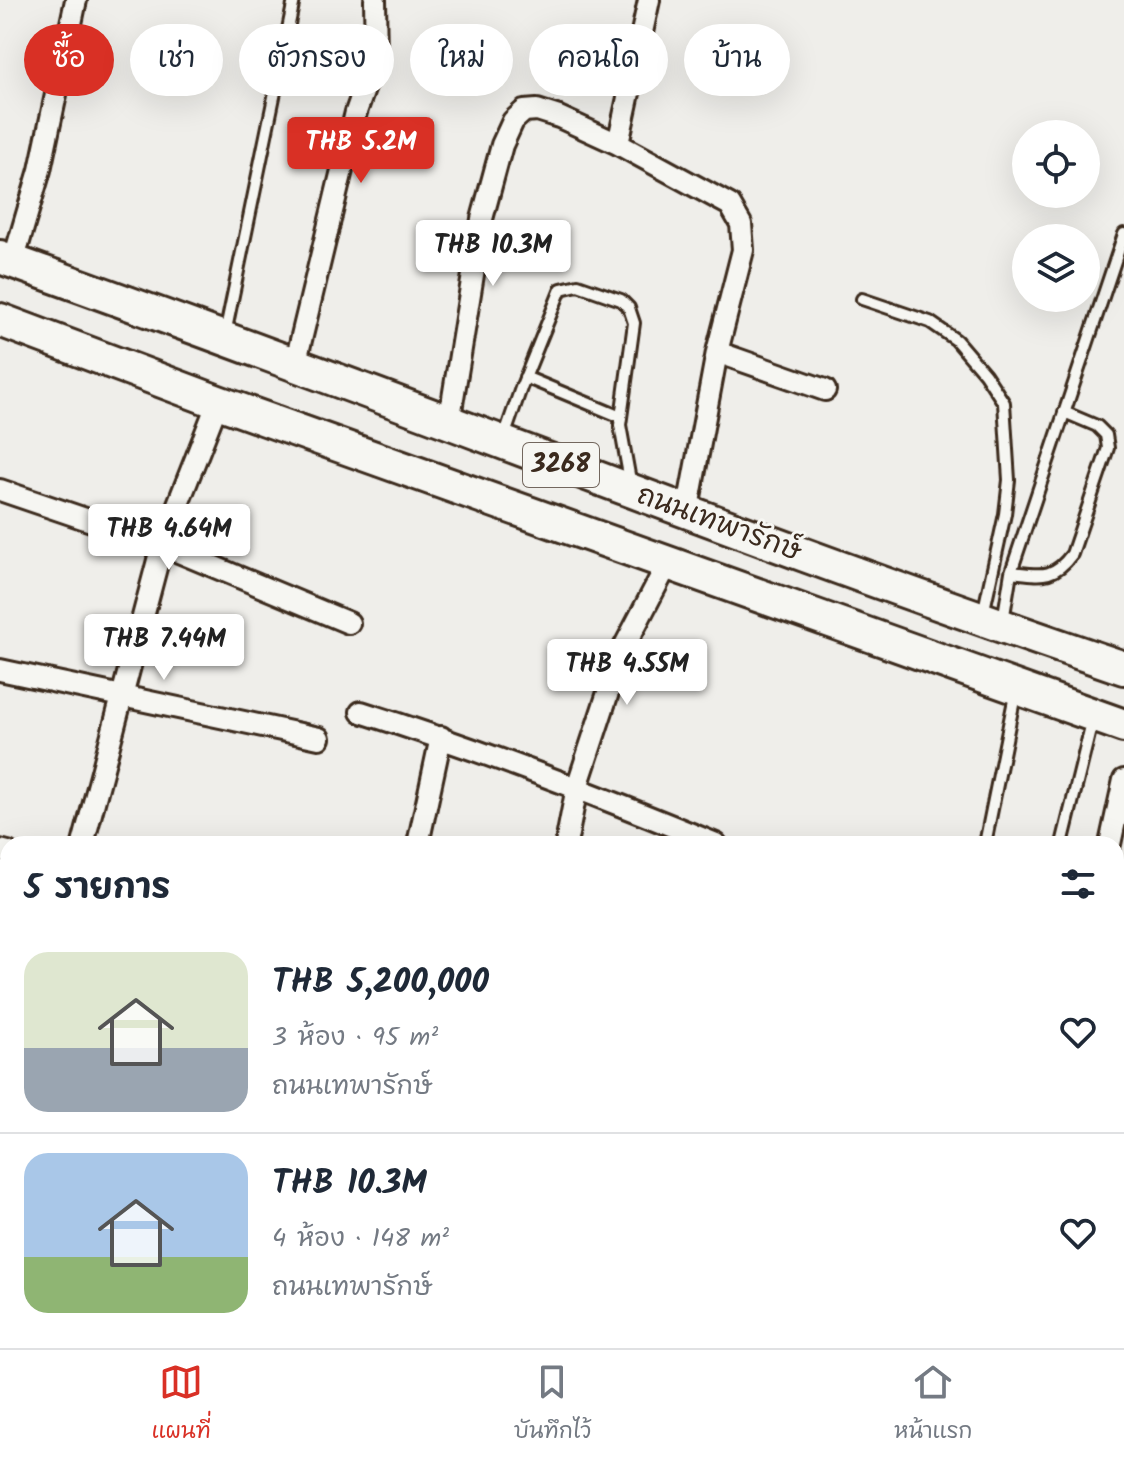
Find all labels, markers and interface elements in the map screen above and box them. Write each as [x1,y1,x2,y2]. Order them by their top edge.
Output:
chip: ซื้อ [24,24,114,96]
chip: เช่า [130,24,223,96]
chip: ตัวกรอง [239,24,394,96]
chip: ใหม่ [410,24,513,96]
chip: คอนโด [529,24,668,96]
chip: บ้าน [684,24,790,96]
pin: THB 5.2M [278,117,444,185]
map controls [1012,120,1100,312]
button: locate [1012,120,1100,208]
text: THB 5.2M [305,122,417,164]
pin: THB 10.3M [401,220,585,288]
button: layers [1012,224,1100,312]
text: THB 10.3M [434,225,552,267]
road number: 3268 [523,443,599,487]
street label: ถนนเทพารักษ์ [630,473,809,575]
pin: THB 4.64M [77,504,261,572]
text: THB 4.64M [106,509,232,551]
pin: THB 7.44M [72,614,256,682]
text: THB 7.44M [102,619,226,661]
pin: THB 4.55M [535,639,719,707]
text: THB 4.55M [565,644,689,686]
text: 5 รายการ [24,862,170,916]
icon: filters [1056,862,1100,906]
text: THB 5,200,000 [272,956,489,1010]
icon: home [88,984,184,1080]
icon: heart [1056,1010,1100,1054]
text: 3 ห้อง · 95 m² [272,1017,438,1059]
text: ถนนเทพารักษ์ [272,1066,432,1108]
text: THB 10.3M [272,1157,427,1211]
icon: home [88,1185,184,1281]
icon: heart [1056,1211,1100,1255]
text: 4 ห้อง · 148 m² [272,1218,449,1260]
text: ถนนเทพารักษ์ [272,1267,432,1309]
tab: แผนที่ [151,1360,211,1450]
tab: บันทึกไว้ [514,1360,591,1450]
tab: หน้าแรก [894,1360,973,1450]

